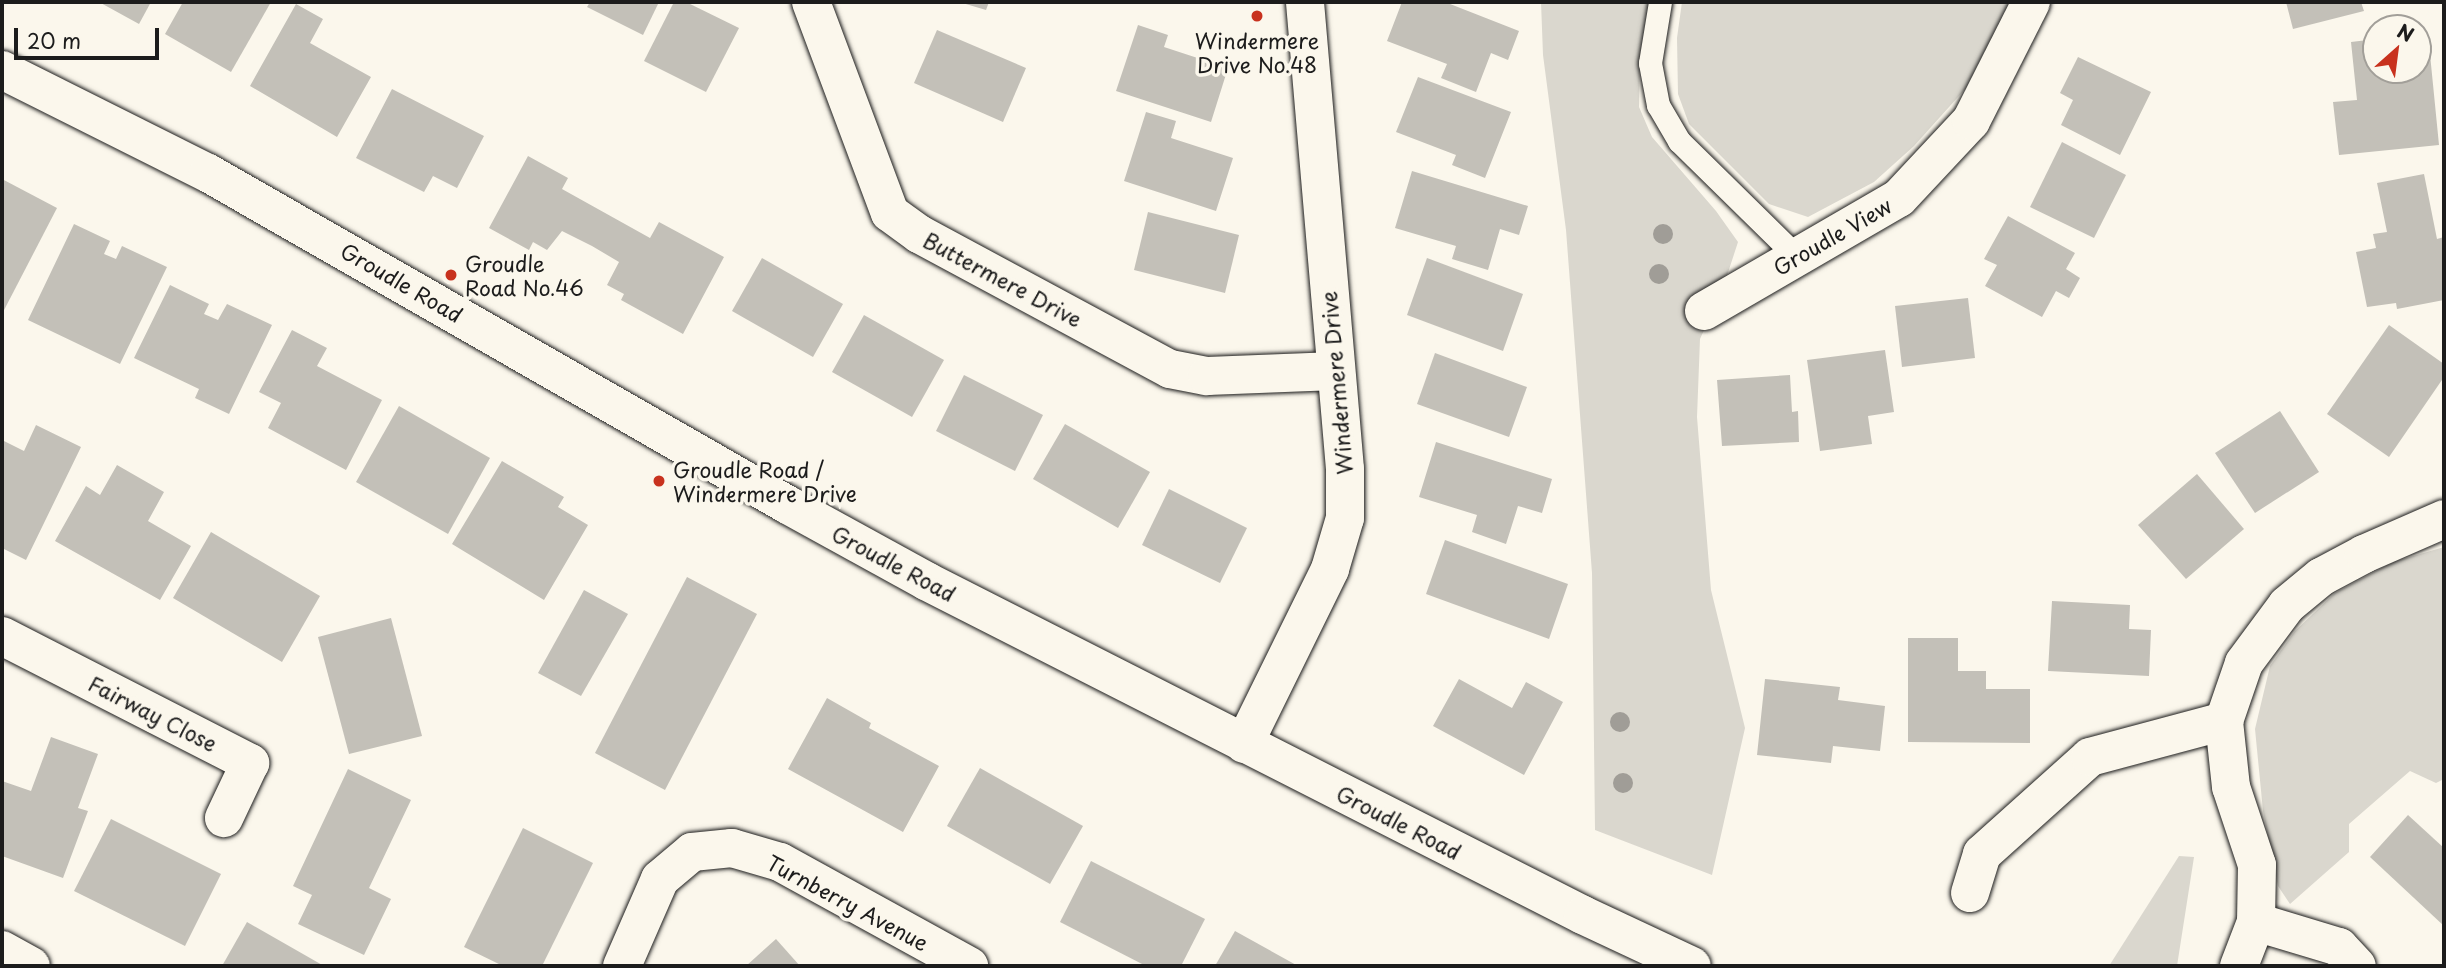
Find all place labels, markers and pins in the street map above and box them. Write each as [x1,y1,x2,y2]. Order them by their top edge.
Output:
marker: Windermere Drive No.48 [1249,8,1265,24]
place label: Windermere Drive No.48 [1195,27,1319,77]
place label: Groudle Road No.46 [465,250,584,300]
marker: Groudle Road No.46 [443,267,459,283]
place label: Groudle Road / Windermere Drive [673,456,858,506]
marker: Groudle Road / Windermere Drive [651,473,667,489]

